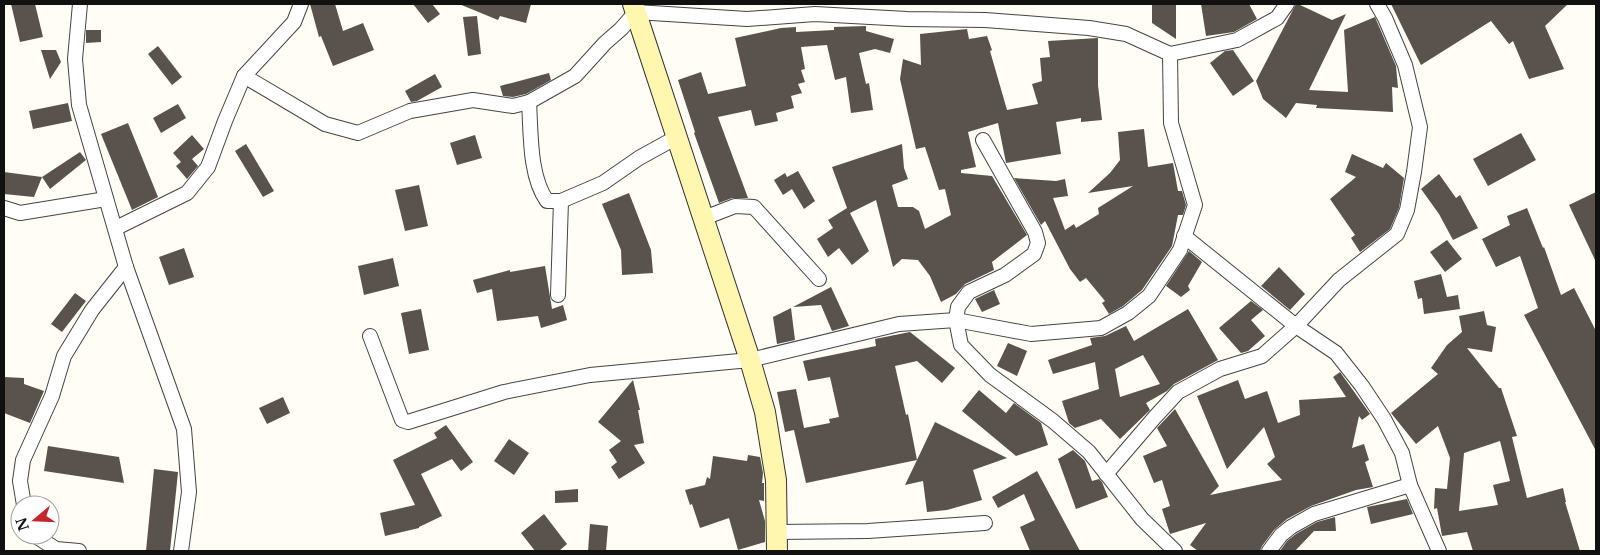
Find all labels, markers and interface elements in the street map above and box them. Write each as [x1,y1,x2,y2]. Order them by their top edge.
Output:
north arrow [10,495,60,545]
text: N [12,515,33,533]

